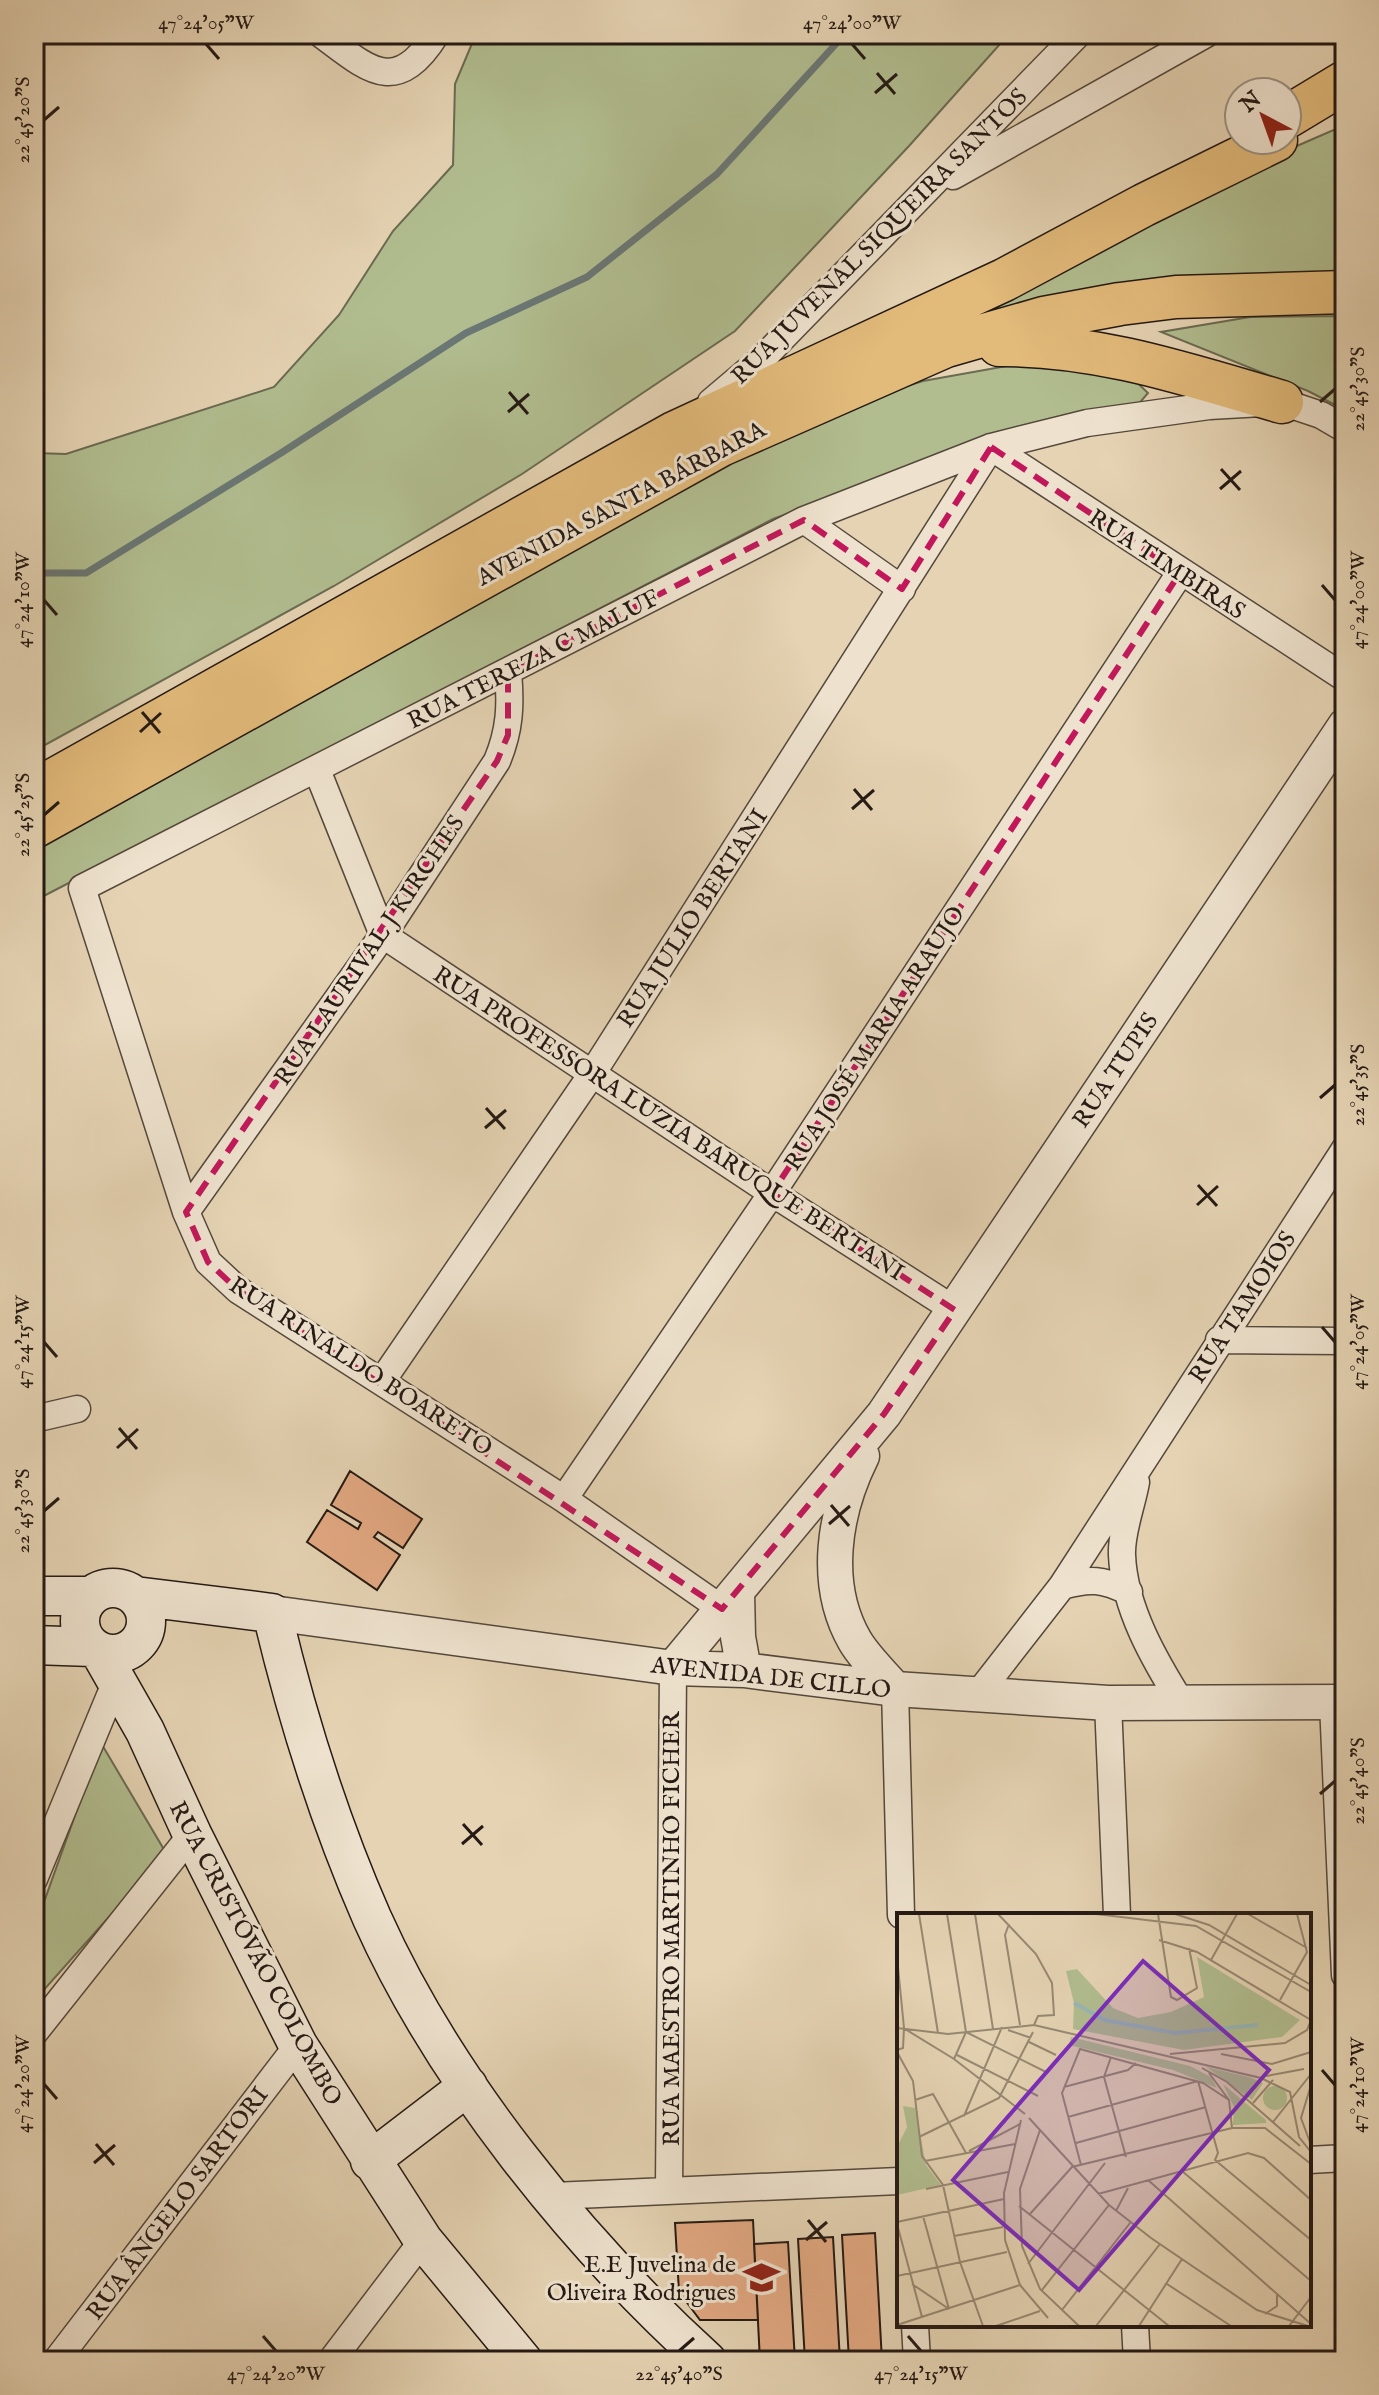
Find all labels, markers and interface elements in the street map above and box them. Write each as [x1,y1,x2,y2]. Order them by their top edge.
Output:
text: 47°24'05"W [158,11,255,36]
text: 47°24'00"W [803,11,902,36]
north arrow [1223,76,1303,156]
text: 22°45'20"S [11,77,36,164]
street label: RUA JUVENAL SIQUEIRA SANTOS [725,82,1035,392]
text: N [1234,86,1268,120]
text: 22°45'30"S [1346,346,1371,432]
street label: AVENIDA SANTA BÁRBARA [471,414,772,594]
street label: RUA TIMBIRAS [1082,503,1251,628]
text: 47°24'00"W [1346,550,1371,649]
text: 47°24'10"W [11,551,36,648]
street label: RUA TEREZA C MALUF [403,583,665,737]
text: 22°45'25"S [11,773,36,857]
street label: RUA JULIO BERTANI [611,803,776,1034]
street label: RUA LAURIVAL J KIRCHES [268,810,472,1092]
street label: RUA JOSÉ MARIA ARAUJO [778,901,973,1177]
street label: RUA PROFESSORA LUZIA BARUQUE BERTANI [427,960,910,1289]
street label: RUA TUPIS [1066,1007,1166,1134]
text: 22°45'35"S [1346,1044,1371,1126]
street label: RUA TAMOIOS [1183,1226,1304,1390]
street label: RUA RINALDO BOARETO [223,1270,498,1464]
text: 47°24'05"W [1346,1293,1371,1390]
text: 47°24'15"W [11,1294,36,1389]
text: 22°45'30"S [11,1468,36,1554]
street label: AVENIDA DE CILLO [648,1650,892,1707]
street label: RUA MAESTRO MARTINHO FICHER [657,1711,688,2146]
text: 22°45'40"S [1346,1737,1371,1825]
street label: RUA CRISTÓVÃO COLOMBO [161,1796,348,2111]
inset map [897,1913,1311,2327]
text: 47°24'20"W [11,2034,36,2133]
text: 47°24'10"W [1346,2036,1371,2133]
street label: RUA ÂNGELO SARTORI [80,2081,276,2327]
place label: E.E Juvelina de Oliveira Rodrigues [547,2250,736,2309]
school or university icon: E.E Juvelina de Oliveira Rodrigues [743,2259,781,2297]
text: 47°24'20"W [227,2362,326,2387]
text: 22°45'40"S [635,2362,723,2387]
text: 47°24'15"W [874,2362,969,2387]

